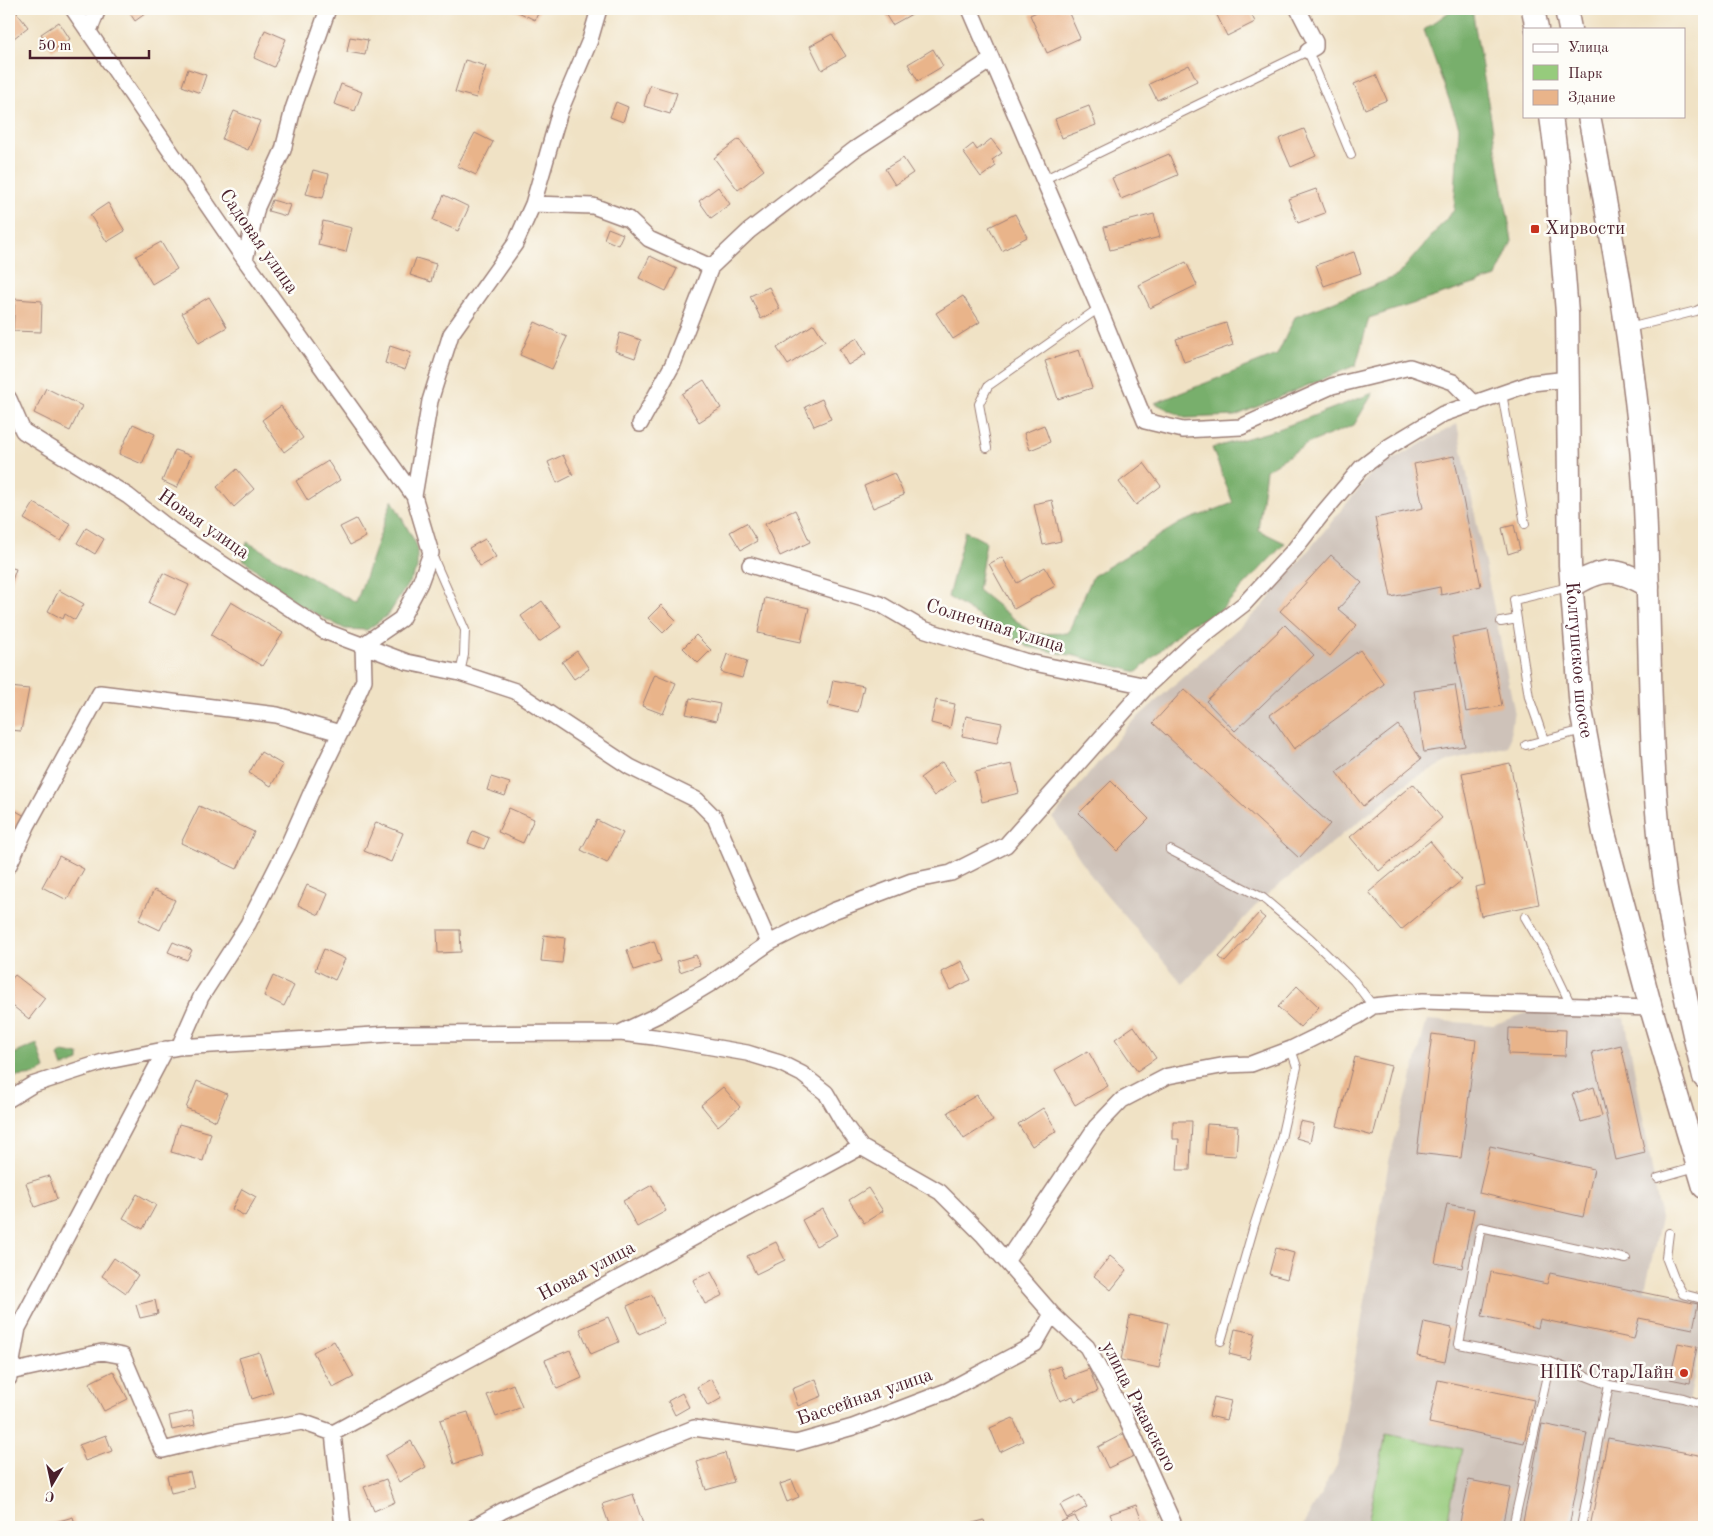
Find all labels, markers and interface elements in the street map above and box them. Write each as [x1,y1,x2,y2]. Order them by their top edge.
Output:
scale bar [30,28,149,60]
legend [1523,28,1686,118]
text: 50 m [38,39,72,54]
text: Улица [1568,41,1609,56]
text: Парк [1568,67,1603,82]
text: Здание [1568,91,1615,106]
street label: Садовая улица [215,186,301,298]
place label: Хирвости [1545,220,1625,239]
marker: Хирвости [1529,223,1541,235]
street label: Новая улица [154,487,253,564]
street label: Колтушское шоссе [1562,581,1596,740]
street label: Солнечная улица [923,597,1067,657]
street label: Новая улица [535,1238,639,1305]
street label: улица Ржавского [1097,1339,1179,1475]
place label: НПК СтарЛайн [1539,1364,1674,1383]
street label: Бассейная улица [795,1366,936,1430]
marker: НПК СтарЛайн [1678,1367,1690,1379]
north arrow [28,1458,78,1508]
text: С [44,1488,56,1503]

